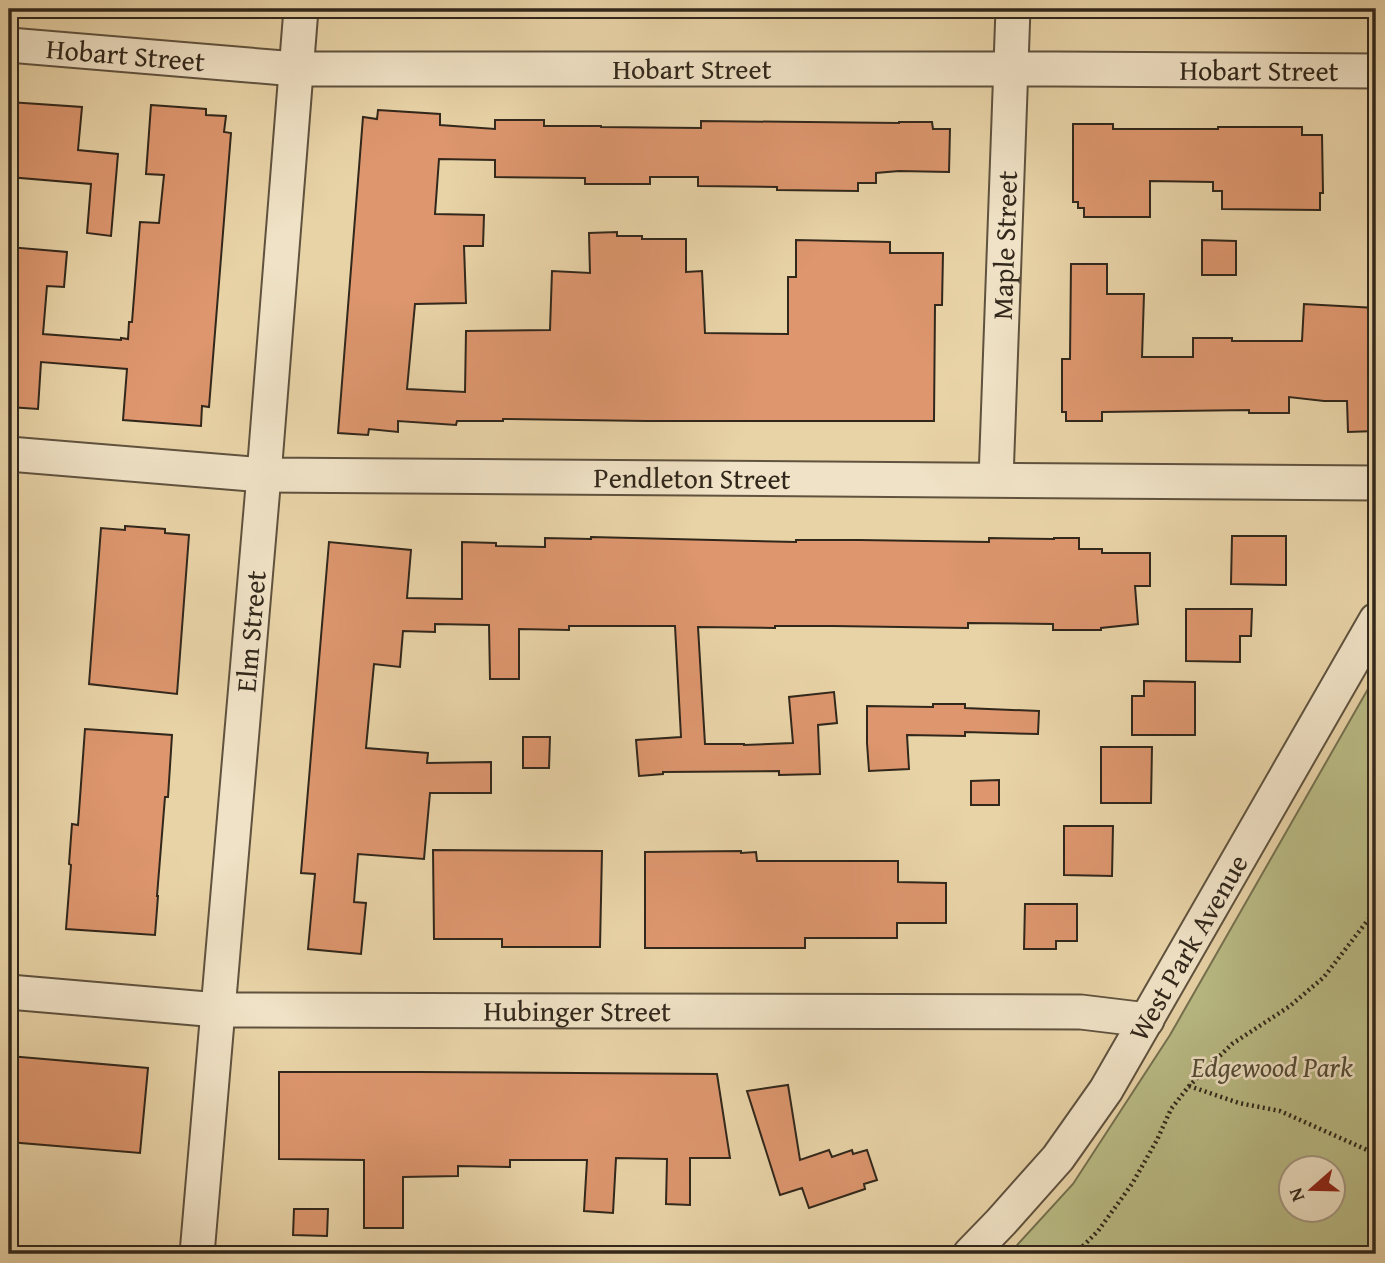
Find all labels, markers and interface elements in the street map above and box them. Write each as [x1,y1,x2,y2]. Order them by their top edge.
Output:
street label: Hobart Street [45,27,207,81]
street label: Hobart Street [612,48,772,89]
street label: Hobart Street [1179,49,1339,91]
street label: Maple Street [981,170,1027,321]
street label: Pendleton Street [594,456,791,499]
street label: Elm Street [224,569,276,694]
street label: West Park Avenue [1118,846,1257,1048]
street label: Hubinger Street [483,990,671,1031]
park label: Edgewood Park [1190,1046,1353,1087]
north arrow [1276,1154,1346,1224]
text: N [1281,1184,1311,1206]

